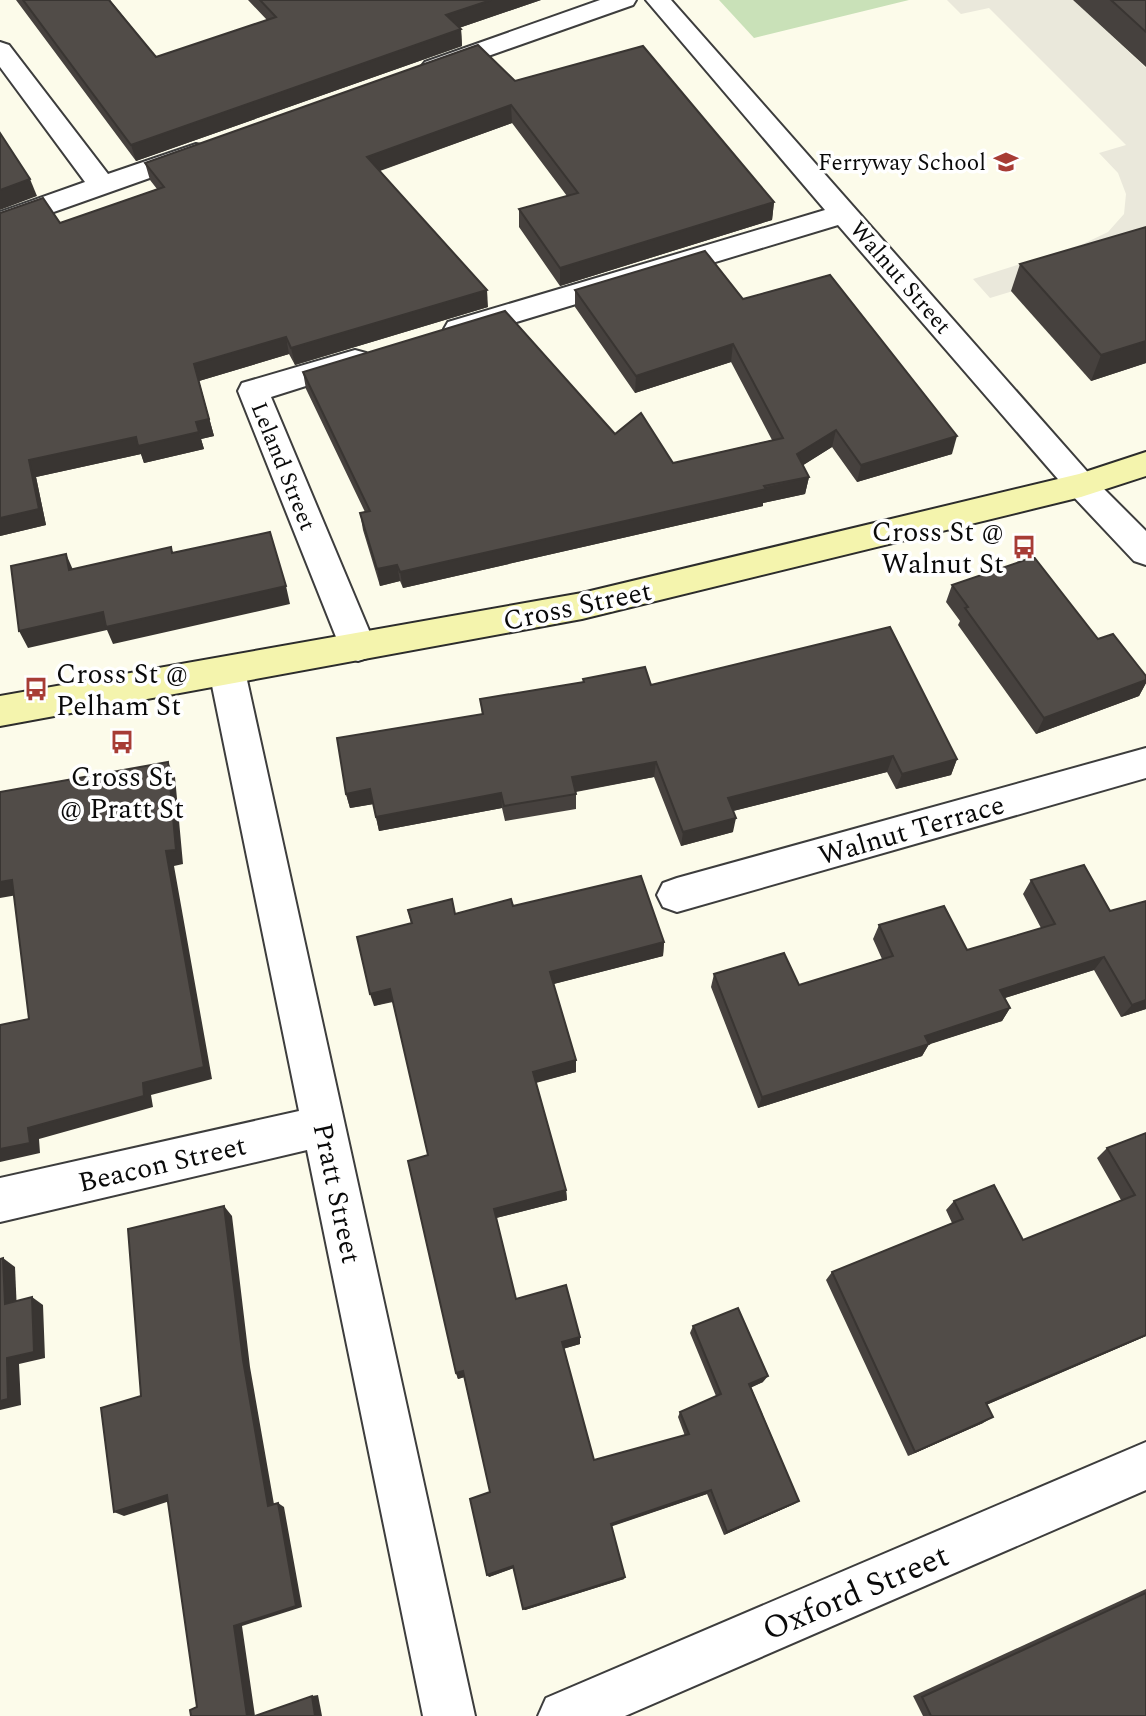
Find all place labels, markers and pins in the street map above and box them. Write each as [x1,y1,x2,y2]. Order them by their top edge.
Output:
place label: Ferryway School [818,146,986,181]
school or university icon: Ferryway School [992,148,1020,176]
place label: Cross St @ Walnut St [872,511,1004,586]
bus stop icon: Cross St @ Walnut St [1010,533,1038,561]
place label: Cross St @ Pelham St [56,653,188,728]
bus stop icon: Cross St @ Pelham St [22,675,50,703]
bus stop icon: Cross St @ Pratt St [108,728,136,756]
place label: Cross St @ Pratt St [60,756,184,831]

